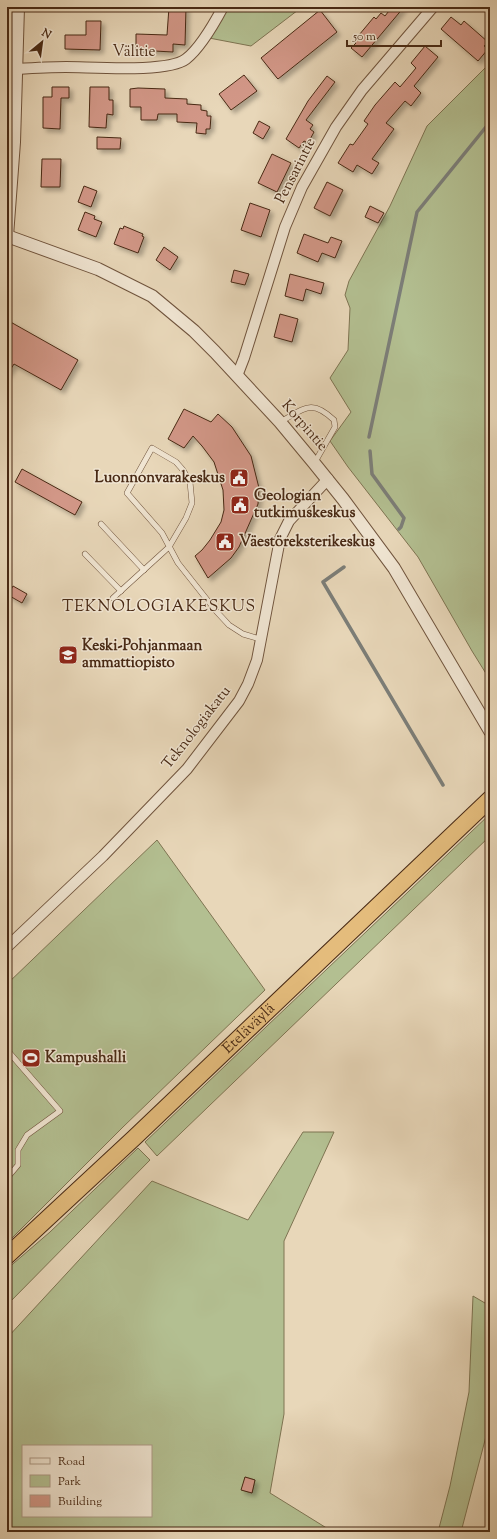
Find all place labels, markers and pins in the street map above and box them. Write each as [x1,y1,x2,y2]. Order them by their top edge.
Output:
public building icon: Luonnonvarakeskus [228,467,250,489]
place label: Luonnonvarakeskus [95,468,225,489]
place label: Geologian tutkimuskeskus [254,486,355,524]
public building icon: Geologian tutkimuskeskus [229,494,251,516]
public building icon: Väestöreksterikeskus [214,531,236,553]
place label: Väestöreksterikeskus [239,532,375,553]
place label: Keski-Pohjanmaan ammattiopisto [82,636,202,674]
school or university icon: Keski-Pohjanmaan ammattiopisto [57,644,79,666]
sports icon: Kampushalli [20,1047,42,1069]
place label: Kampushalli [45,1048,127,1069]

